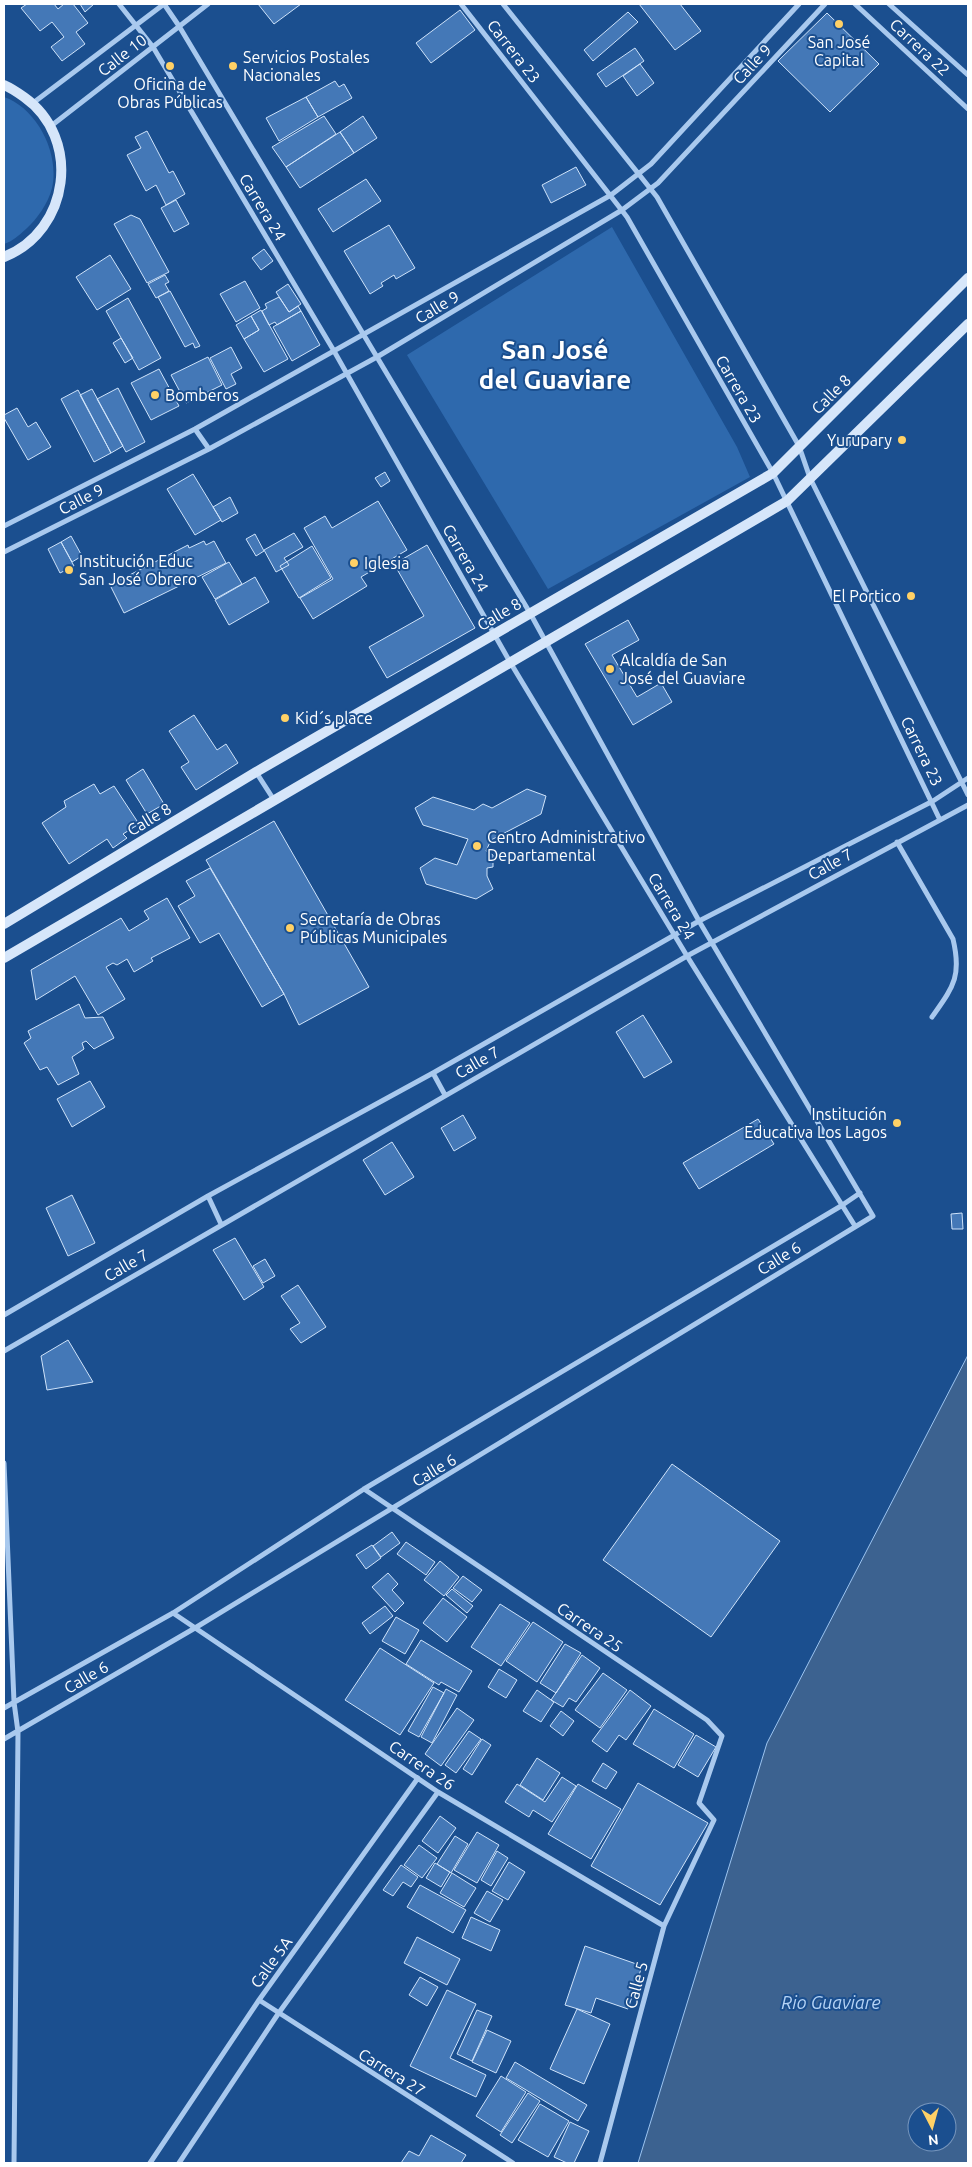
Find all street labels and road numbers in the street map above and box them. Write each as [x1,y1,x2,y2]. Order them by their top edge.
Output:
street label: Carrera 22 [886,15,954,79]
street label: Carrera 23 [484,16,544,86]
street label: Calle 10 [94,30,150,80]
street label: Calle 9 [729,40,775,88]
street label: Carrera 24 [236,170,290,244]
street label: Calle 9 [412,287,462,327]
street label: Carrera 23 [712,352,766,426]
street label: Calle 8 [808,371,854,417]
street label: Calle 9 [56,480,106,518]
street label: Carrera 24 [439,521,493,595]
street label: Calle 8 [474,594,524,634]
street label: Carrera 23 [897,713,947,789]
street label: Calle 8 [124,799,174,839]
street label: Calle 7 [805,845,855,883]
street label: Carrera 24 [645,869,699,943]
street label: Calle 7 [452,1042,502,1082]
street label: Calle 6 [754,1238,804,1278]
street label: Calle 7 [101,1245,151,1285]
street label: Calle 6 [409,1450,459,1490]
street label: Carrera 25 [554,1599,626,1655]
street label: Calle 6 [61,1657,111,1697]
street label: Carrera 26 [386,1737,458,1793]
street label: Calle 5A [247,1933,296,1991]
street label: Calle 5 [621,1960,651,2010]
street label: Carrera 27 [355,2044,429,2100]

